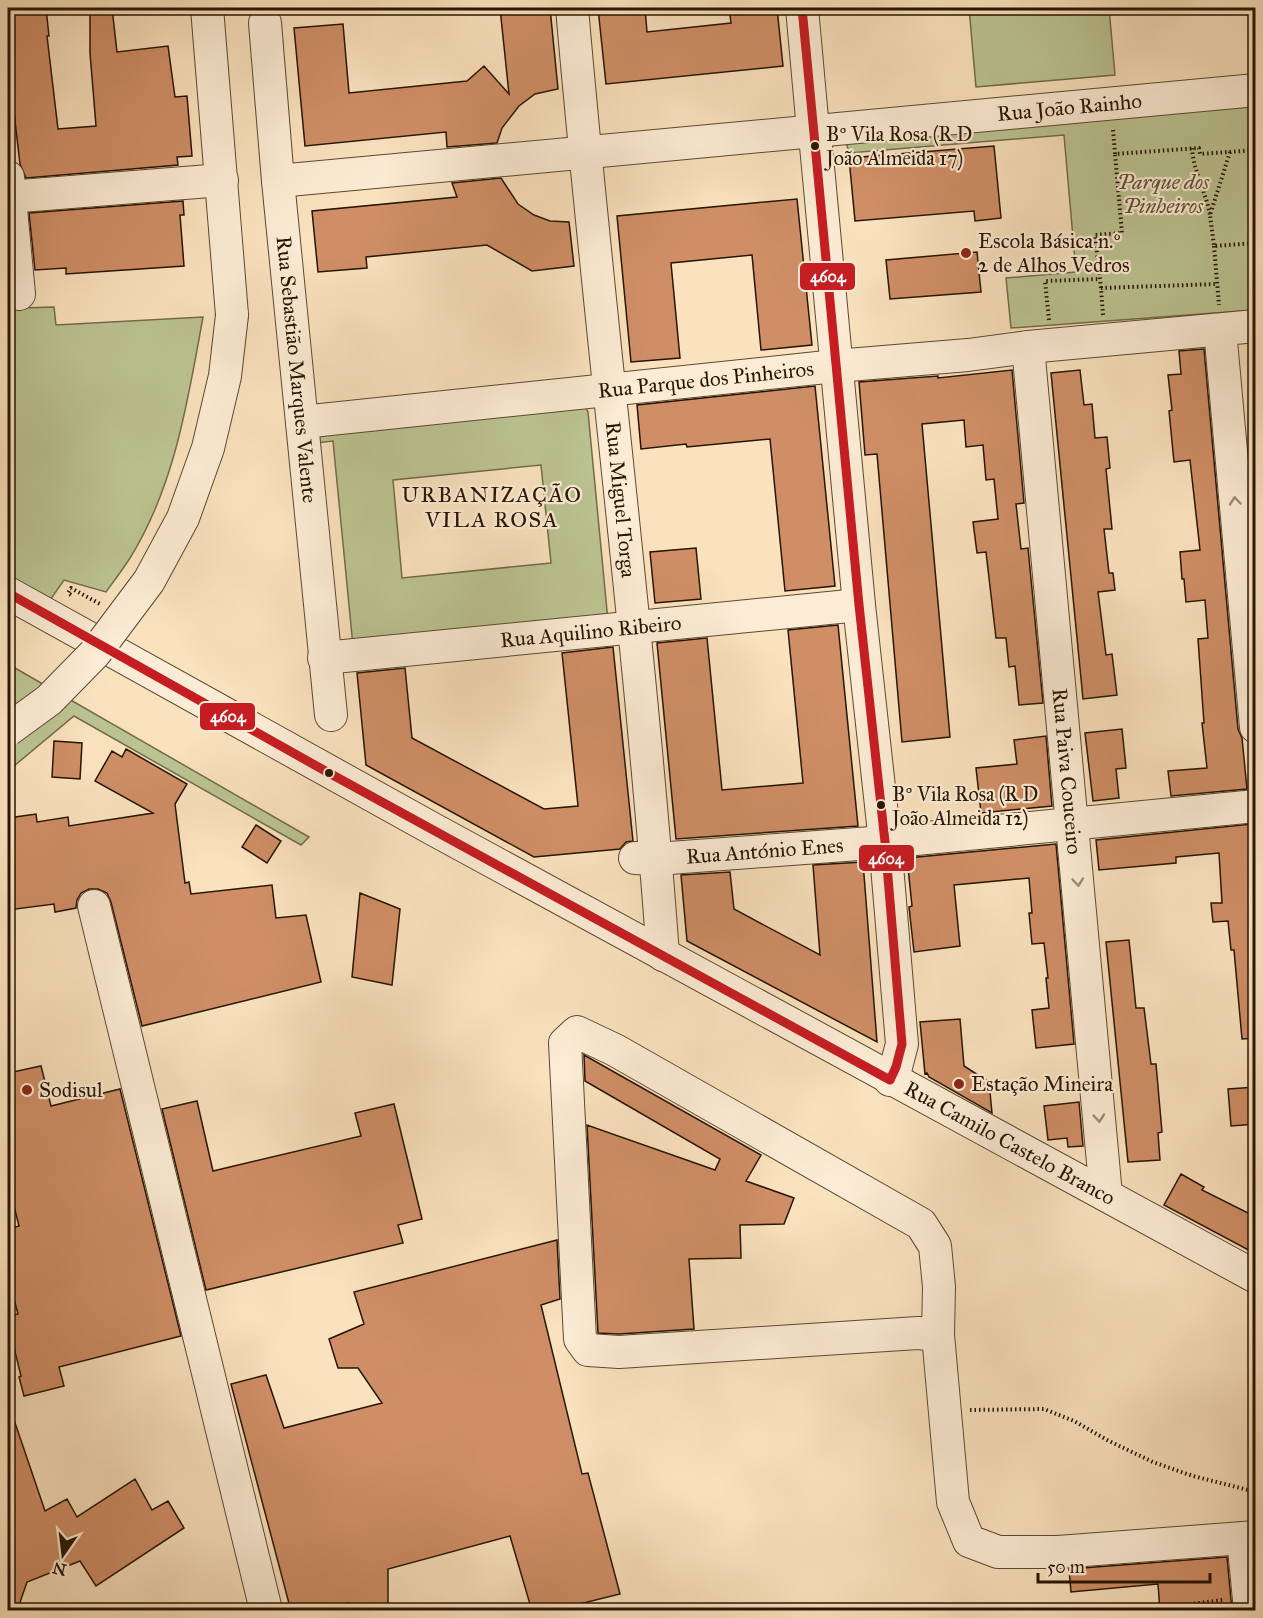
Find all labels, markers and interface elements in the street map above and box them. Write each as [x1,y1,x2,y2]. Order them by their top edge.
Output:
street label: Rua João Rainho [996,88,1143,127]
place label: Bº Vila Rosa (R D João Almeida 17) [824,122,972,171]
marker: Bº Vila Rosa (R D João Almeida 17) [809,140,821,152]
park label: Parque dos Pinheiros [1117,169,1210,219]
place label: Escola Básica n.º 2 de Alhos Vedros [978,228,1130,278]
street label: Rua Sebastião Marques Valente [271,235,323,505]
marker: Escola Básica n.º 2 de Alhos Vedros [959,246,973,260]
line badge: 4604 [799,262,856,291]
text: 4604 [810,267,847,287]
street label: Rua Parque dos Pinheiros [596,355,815,404]
street label: Rua Miguel Torga [600,420,642,579]
district label: URBANIZAÇÃO VILA ROSA [402,481,582,533]
one-way arrow [1229,497,1242,506]
street label: Rua Aquilino Ribeiro [499,610,683,653]
street label: Rua Paiva Couceiro [1046,687,1088,856]
line badge: 4604 [199,702,256,731]
text: 4604 [210,707,247,727]
unlabelled marker [323,767,335,779]
place label: Bº Vila Rosa (R D João Almeida 12) [890,782,1038,831]
marker: Bº Vila Rosa (R D João Almeida 12) [875,799,887,811]
street label: Rua António Enes [685,832,844,870]
line badge: 4604 [858,844,915,872]
text: 4604 [868,849,905,869]
one-way arrow [1071,877,1084,887]
place label: Estação Mineira [971,1071,1113,1097]
street label: Rua Camilo Castelo Branco [900,1075,1120,1211]
place label: Sodisul [39,1077,103,1103]
marker: Estação Mineira [952,1077,966,1091]
marker: Sodisul [20,1083,34,1097]
one-way arrow [1092,1113,1105,1123]
north arrow [33,1525,93,1585]
scale bar [1038,1546,1210,1584]
text: 50 m [1047,1556,1085,1578]
text: N [50,1558,68,1580]

